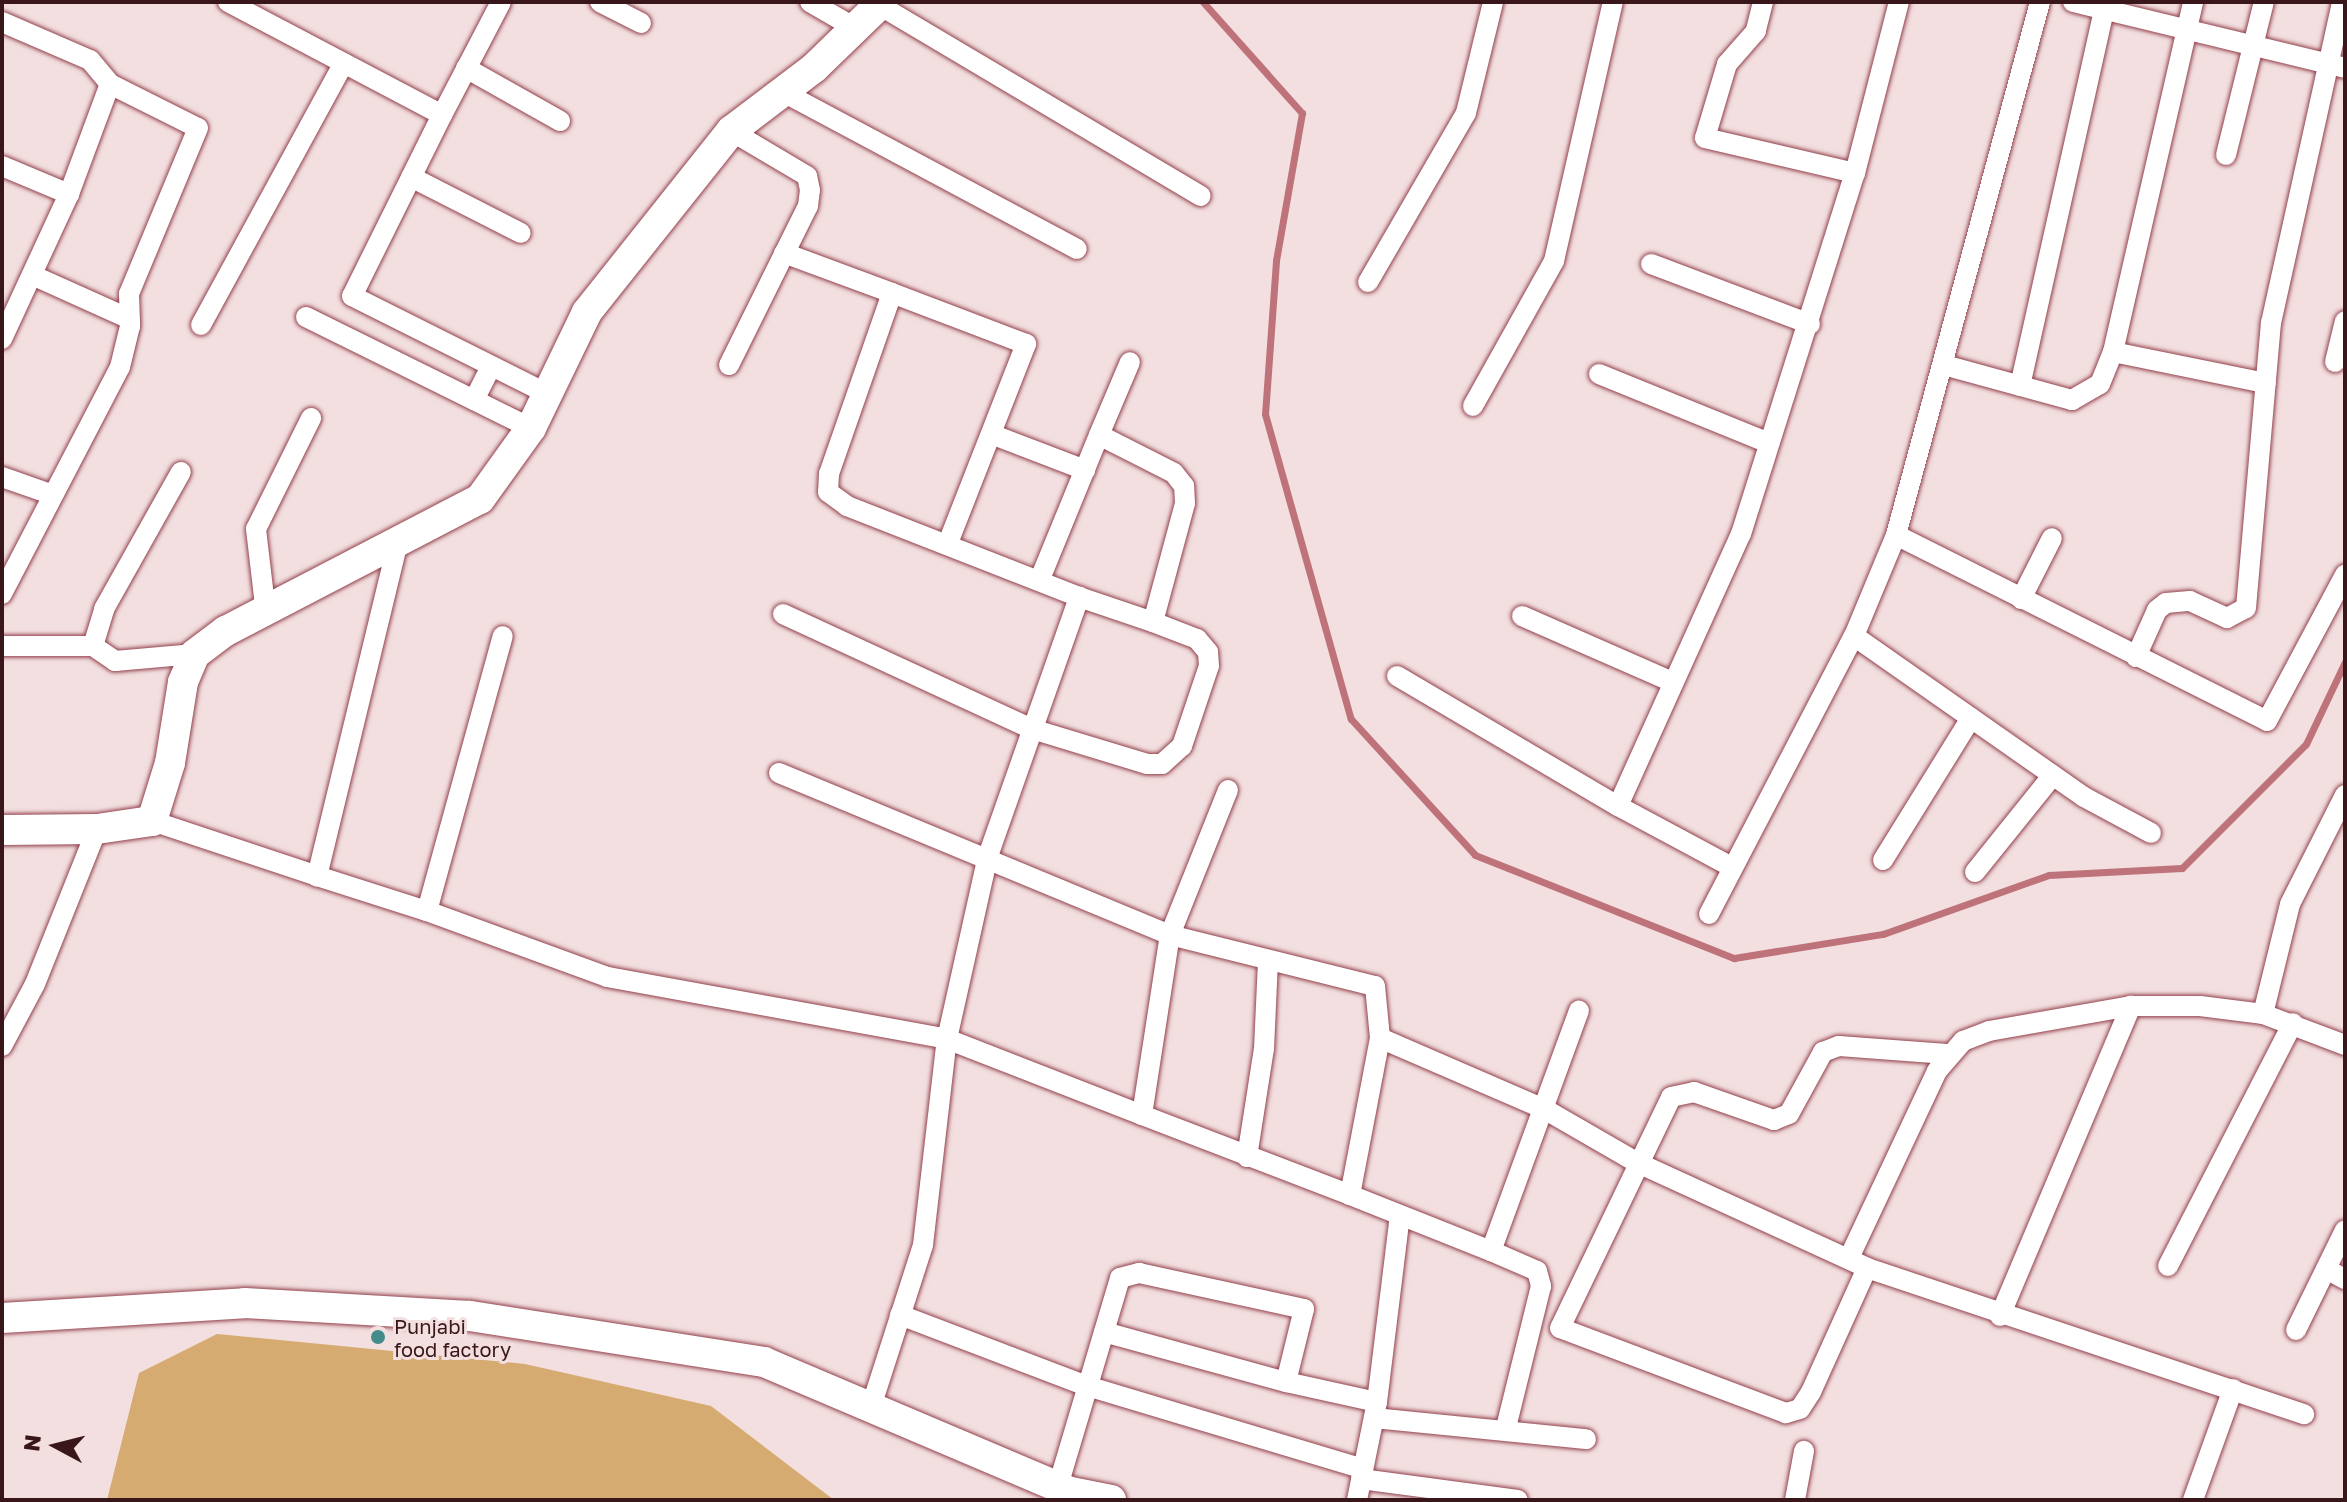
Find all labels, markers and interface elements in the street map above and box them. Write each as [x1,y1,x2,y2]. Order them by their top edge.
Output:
place label: Punjabi food factory [394,1314,511,1361]
marker: Punjabi food factory [369,1328,387,1346]
north arrow [16,1406,96,1486]
text: N [17,1433,46,1453]

